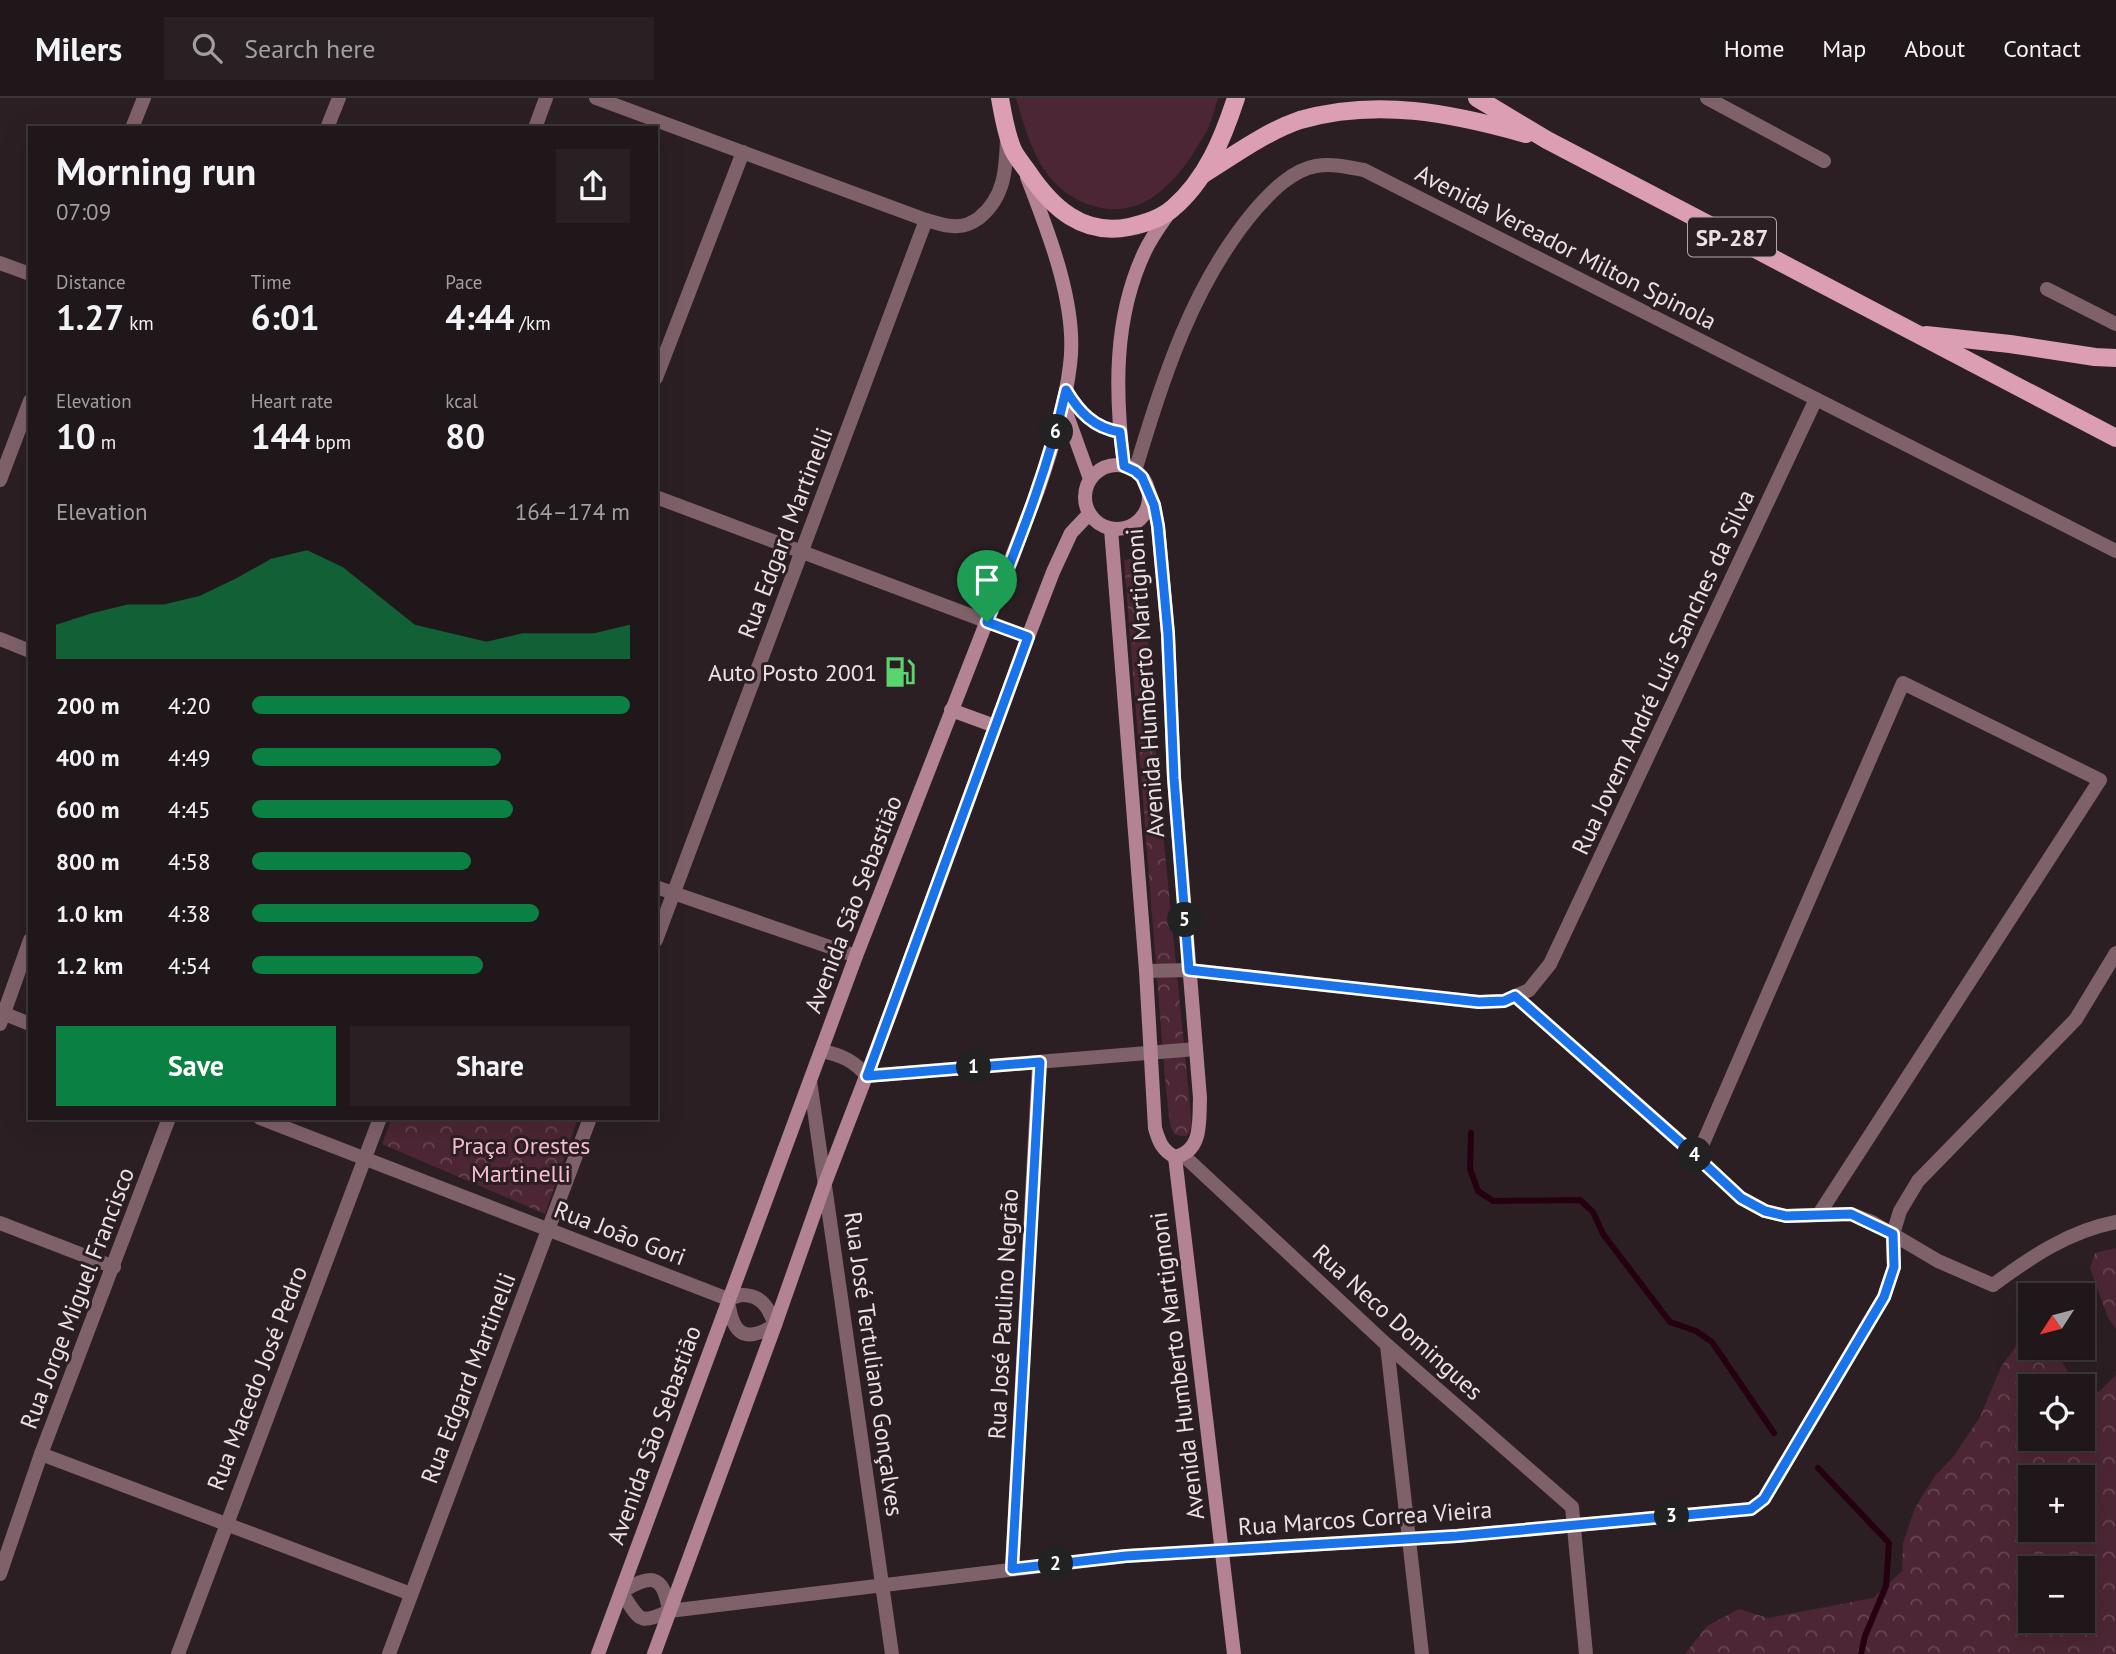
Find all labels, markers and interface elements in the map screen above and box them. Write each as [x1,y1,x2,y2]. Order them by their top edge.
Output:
search box [164,17,654,80]
text: Milers [35,27,122,70]
icon: search [188,29,226,67]
text: Search here [244,32,375,65]
text: Home [1724,33,1784,64]
text: Map [1822,33,1866,64]
text: About [1904,33,1965,64]
text: Contact [2003,33,2081,64]
text: Morning run [56,146,256,195]
button: share [556,149,630,223]
street label: Avenida Vereador Milton Spinola [1410,157,1722,337]
text: 07:09 [56,197,111,226]
road number: SP-287 [1688,218,1776,256]
text: Distance [56,270,126,294]
text: Time [251,270,291,294]
text: Pace [445,270,483,294]
text: 1.27 [56,294,124,340]
text: 6:01 [251,294,320,340]
text: 4:44 [445,294,514,340]
text: km [124,311,154,335]
text: /km [514,311,551,335]
text: Elevation [56,389,132,413]
text: Heart rate [251,389,333,413]
text: kcal [445,389,478,413]
text: 10 [56,413,96,459]
text: 144 [251,413,310,459]
text: 80 [445,413,485,459]
pin: 6 [1038,414,1074,450]
text: 6 [1050,419,1061,443]
street label: Rua Edgard Martinelli [730,423,840,643]
text: m [96,430,116,454]
text: bpm [310,430,351,454]
street label: Rua Jovem André Luís Sanches da Silva [1565,484,1761,860]
text: Elevation [56,497,148,526]
text: 164–174 m [515,497,630,526]
street label: Avenida Humberto Martignoni [1119,527,1171,839]
pin [957,550,1017,622]
icon: arrive [968,561,1006,599]
fuel station icon: Auto Posto 2001 [883,655,917,689]
place label: Auto Posto 2001 [708,657,877,688]
text: 200 m [56,691,119,720]
text: 4:20 [168,691,211,720]
text: 400 m [56,743,119,772]
text: 4:49 [168,743,211,772]
street label: Avenida São Sebastião [797,791,909,1017]
text: 600 m [56,795,119,824]
text: 4:45 [168,795,211,824]
text: 800 m [56,847,119,876]
text: 4:58 [168,847,211,876]
text: 1.0 km [56,899,123,928]
text: 4:38 [168,899,211,928]
pin: 5 [1168,902,1202,938]
text: 5 [1179,907,1190,931]
text: 1.2 km [56,951,123,980]
text: 4:54 [168,951,211,980]
button: Save [56,1026,336,1106]
button: Share [350,1026,630,1106]
pin: 1 [956,1049,992,1084]
text: 1 [968,1054,979,1078]
park label: Praça Orestes Martinelli [452,1130,590,1189]
pin: 4 [1678,1138,1712,1172]
text: 4 [1689,1142,1700,1166]
street label: Rua Jorge Miguel Francisco [13,1163,141,1433]
street label: Rua José Paulino Negrão [981,1188,1025,1440]
street label: Rua João Gori [550,1194,690,1272]
street label: Rua José Tertuliano Gonçalves [837,1210,911,1518]
street label: Avenida Humberto Martignoni [1143,1210,1211,1522]
street label: Rua Neco Domingues [1306,1237,1490,1407]
street label: Rua Macedo José Pedro [200,1261,314,1495]
street label: Rua Edgard Martinelli [413,1268,523,1488]
north arrow [2018,1283,2095,1360]
map controls [2018,1283,2095,1633]
street label: Avenida São Sebastião [600,1321,708,1549]
button: locate [2018,1374,2095,1451]
button: + [2018,1465,2095,1542]
street label: Rua Marcos Correa Vieira [1237,1494,1493,1542]
pin: 3 [1654,1498,1690,1534]
text: 3 [1666,1503,1677,1527]
pin: 2 [1038,1546,1074,1582]
text: 2 [1050,1551,1061,1575]
button: − [2018,1556,2095,1633]

